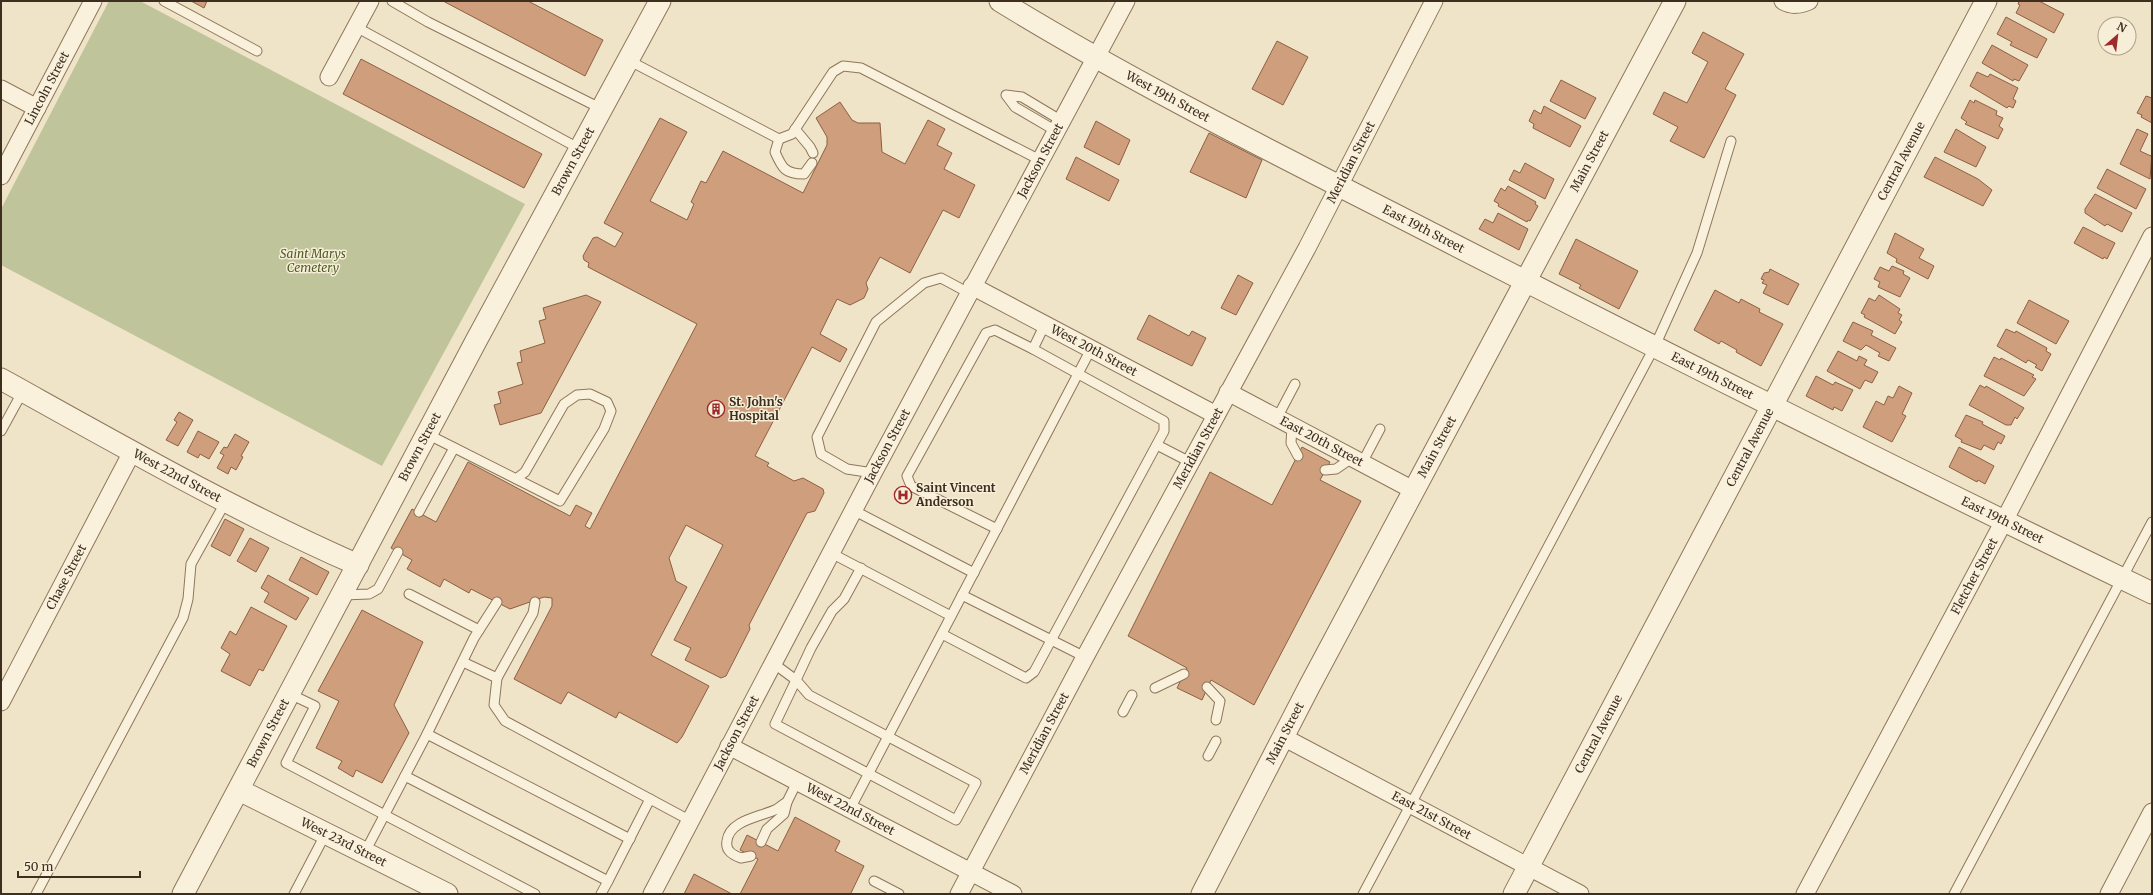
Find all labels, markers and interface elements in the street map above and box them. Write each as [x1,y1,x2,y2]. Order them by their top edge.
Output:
north arrow [2097,16,2137,56]
text: N [2115,19,2129,36]
street label: Lincoln Street [21,49,72,127]
street label: West 19th Street [1122,67,1213,125]
street label: Meridian Street [1323,118,1378,206]
street label: Central Avenue [1874,119,1928,203]
street label: Jackson Street [1014,120,1066,201]
street label: Brown Street [548,124,597,198]
street label: Main Street [1567,127,1612,194]
street label: East 19th Street [1380,201,1467,256]
park label: Saint Marys Cemetery [280,246,346,275]
street label: West 20th Street [1048,321,1140,379]
street label: East 19th Street [1669,348,1756,402]
place label: St. John's Hospital [729,394,783,423]
building icon: St. John's Hospital [706,399,726,419]
street label: Meridian Street [1170,405,1226,491]
street label: Central Avenue [1723,405,1777,489]
street label: Jackson Street [861,406,913,487]
street label: Brown Street [395,409,444,484]
street label: East 20th Street [1278,413,1367,470]
street label: Main Street [1414,413,1459,480]
street label: West 22nd Street [130,445,224,505]
place label: Saint Vincent Anderson [915,480,996,509]
hospital icon: Saint Vincent Anderson [893,485,913,505]
street label: East 19th Street [1959,493,2047,546]
street label: Fletcher Street [1948,535,2001,617]
street label: Chase Street [43,541,89,612]
street label: Meridian Street [1016,689,1072,776]
street label: Jackson Street [710,692,762,773]
street label: Central Avenue [1571,692,1625,776]
street label: Brown Street [243,696,292,770]
street label: Main Street [1263,699,1307,766]
street label: West 22nd Street [803,779,898,838]
street label: East 21st Street [1389,788,1474,842]
street label: West 23rd Street [298,814,390,870]
scale bar [18,853,140,879]
text: 50 m [24,859,53,874]

